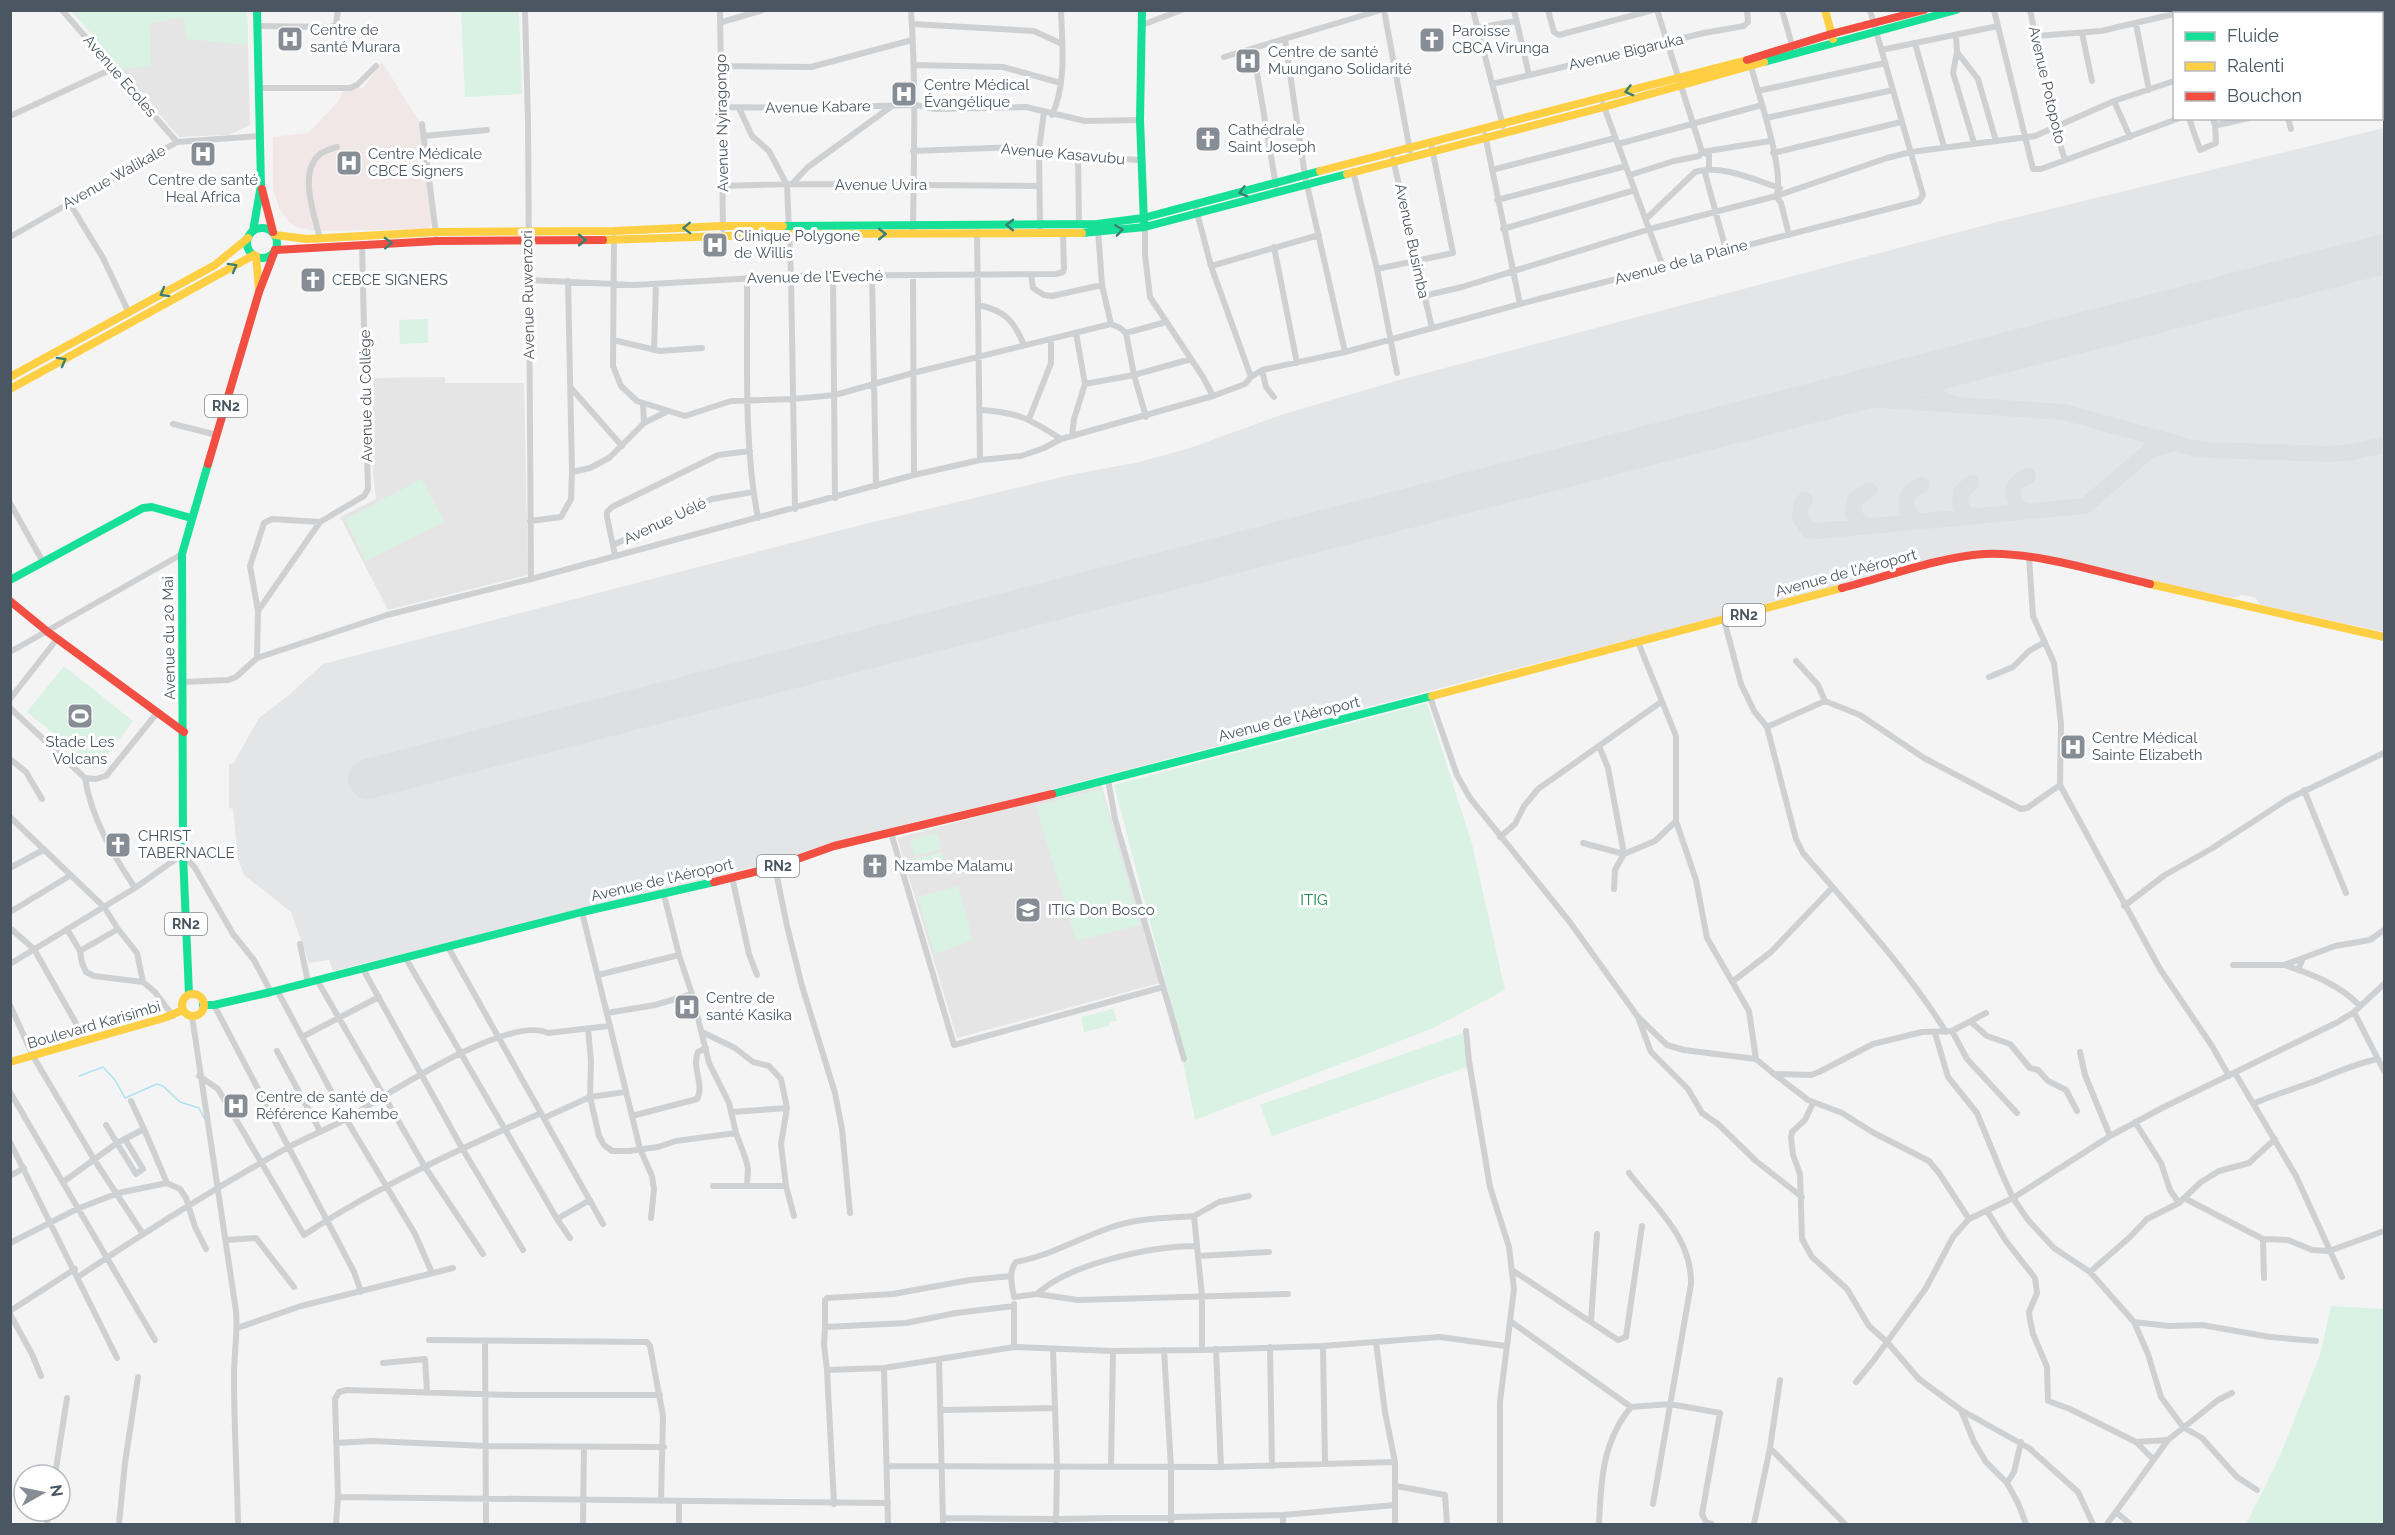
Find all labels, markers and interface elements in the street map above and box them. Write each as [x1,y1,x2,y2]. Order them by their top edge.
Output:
legend [2173,12,2383,120]
place label: Centre de santé Murara [310,21,401,56]
place label: Paroisse CBCA Virunga [1452,22,1549,57]
hospital icon: Centre de santé Murara [275,24,305,54]
street label: Avenue Potopoto [2025,24,2069,146]
church icon: Paroisse CBCA Virunga [1417,25,1447,55]
text: Fluide [2227,25,2279,46]
street label: Avenue Bigaruka [1567,30,1685,74]
street label: Avenue Ecoles [80,31,160,121]
place label: Centre de santé Muungano Solidarité [1268,43,1412,78]
hospital icon: Centre de santé Muungano Solidarité [1233,46,1263,76]
street label: Avenue Nyiragongo [712,54,732,192]
text: Ralenti [2227,55,2284,76]
place label: Centre Médical Évangélique [924,76,1030,111]
hospital icon: Centre Médical Évangélique [889,79,919,109]
one-way arrow [1625,83,1635,96]
text: Bouchon [2227,85,2302,106]
street label: Avenue Kabare [765,97,871,117]
place label: Cathédrale Saint Joseph [1228,121,1316,156]
church icon: Cathédrale Saint Joseph [1193,124,1223,154]
hospital icon: Centre de santé Heal Africa [188,139,218,169]
street label: Avenue Kasavubu [1000,140,1126,168]
street label: Avenue Walikale [59,141,169,213]
place label: Centre Médicale CBCE Signers [368,145,482,180]
hospital icon: Centre Médicale CBCE Signers [334,148,364,178]
place label: Centre de santé Heal Africa [148,171,258,206]
street label: Avenue Uvira [835,176,927,194]
street label: Avenue Busimba [1391,182,1433,300]
one-way arrow [1238,184,1248,197]
one-way arrow [1005,219,1014,231]
one-way arrow [682,222,691,234]
one-way arrow [1115,225,1124,237]
place label: Clinique Polygone de Willis [734,227,860,262]
one-way arrow [878,228,887,240]
street label: Avenue Ruwenzori [518,230,538,360]
hospital icon: Clinique Polygone de Willis [700,230,730,260]
one-way arrow [578,234,587,246]
street label: Avenue de la Plaine [1613,236,1750,288]
one-way arrow [383,237,392,250]
one-way arrow [227,263,237,274]
church icon: CEBCE SIGNERS [298,265,328,295]
street label: Avenue de l'Eveché [747,267,884,287]
place label: CEBCE SIGNERS [332,271,448,289]
one-way arrow [160,286,171,297]
street label: Avenue du Collège [356,329,376,463]
one-way arrow [55,357,66,368]
road number: RN2 [205,395,247,417]
street label: Avenue Uélé [621,494,709,548]
street label: Avenue de l'Aéroport [1773,545,1919,601]
street label: Avenue du 20 Mai [159,576,179,700]
road number: RN2 [1723,604,1765,626]
street label: Avenue de l'Aéroport [1216,693,1362,745]
sports icon: Stade Les Volcans [65,701,95,731]
place label: Centre Médical Sainte Elizabeth [2092,729,2203,764]
hospital icon: Centre Médical Sainte Elizabeth [2058,732,2088,762]
place label: Stade Les Volcans [46,733,114,768]
place label: CHRIST TABERNACLE [138,827,235,862]
church icon: CHRIST TABERNACLE [103,830,133,860]
church icon: Nzambe Malamu [860,851,890,881]
street label: Avenue de l'Aéroport [589,855,735,905]
road number: RN2 [757,855,799,877]
place label: Nzambe Malamu [894,857,1013,875]
park label: ITIG [1300,891,1328,909]
school or university icon: ITIG Don Bosco [1013,895,1043,925]
place label: ITIG Don Bosco [1048,901,1155,919]
road number: RN2 [165,913,207,935]
place label: Centre de santé Kasika [706,989,792,1024]
hospital icon: Centre de santé Kasika [672,992,702,1022]
street label: Boulevard Karisimbi [25,997,163,1053]
place label: Centre de santé de Référence Kahembe [256,1088,399,1123]
hospital icon: Centre de santé de Référence Kahembe [221,1091,251,1121]
north arrow [12,1463,72,1523]
text: N [46,1483,67,1498]

